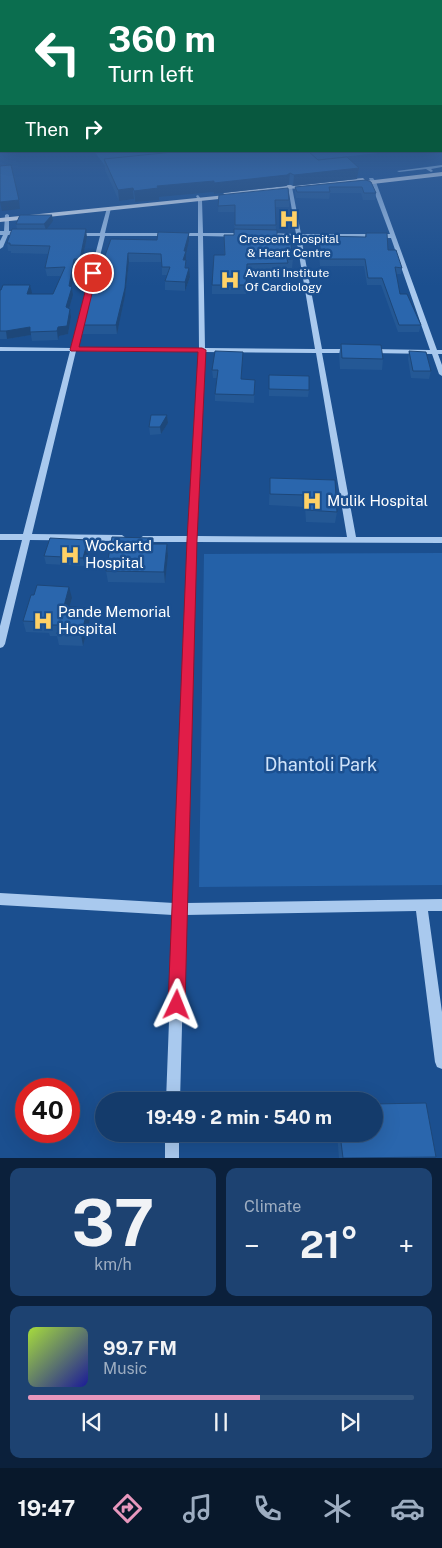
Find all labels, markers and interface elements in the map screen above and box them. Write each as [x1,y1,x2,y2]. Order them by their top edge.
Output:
text: 360 m [108,19,216,60]
icon: left [25,20,90,85]
text: Turn left [108,61,194,87]
icon: right [79,115,107,143]
text: Then [25,118,69,140]
hospital icon: Crescent Hospital & Heart Centre [278,208,300,230]
place label: Crescent Hospital & Heart Centre [239,232,339,260]
pin [72,252,114,294]
icon: arrive [79,259,107,287]
place label: Avanti Institute Of Cardiology [245,266,329,294]
hospital icon: Avanti Institute Of Cardiology [219,269,241,291]
hospital icon: Mulik Hospital [301,490,323,512]
place label: Mulik Hospital [327,492,428,509]
place label: Wockartd Hospital [85,537,152,571]
hospital icon: Wockartd Hospital [59,544,81,566]
place label: Pande Memorial Hospital [58,603,171,637]
hospital icon: Pande Memorial Hospital [32,610,54,632]
park label: Dhantoli Park [265,754,377,775]
position arrow [150,978,202,1030]
speed limit sign: 40 [15,1078,80,1143]
text: 19:49 · 2 min · 540 m [146,1106,332,1128]
text: 37 [72,1184,154,1261]
text: Climate [244,1197,301,1216]
text: 21° [300,1222,358,1267]
text: − [244,1229,260,1262]
text: + [398,1229,414,1262]
text: km/h [94,1255,132,1274]
text: 99.7 FM [103,1337,177,1359]
text: Music [103,1359,147,1378]
icon: previous [78,1408,106,1436]
icon: pause [207,1408,235,1436]
icon: next [336,1408,364,1436]
icon: directions [110,1491,145,1526]
icon: music [180,1491,215,1526]
icon: phone [250,1491,285,1526]
icon: climate [320,1491,355,1526]
icon: car [390,1491,425,1526]
text: 19:47 [17,1495,75,1521]

